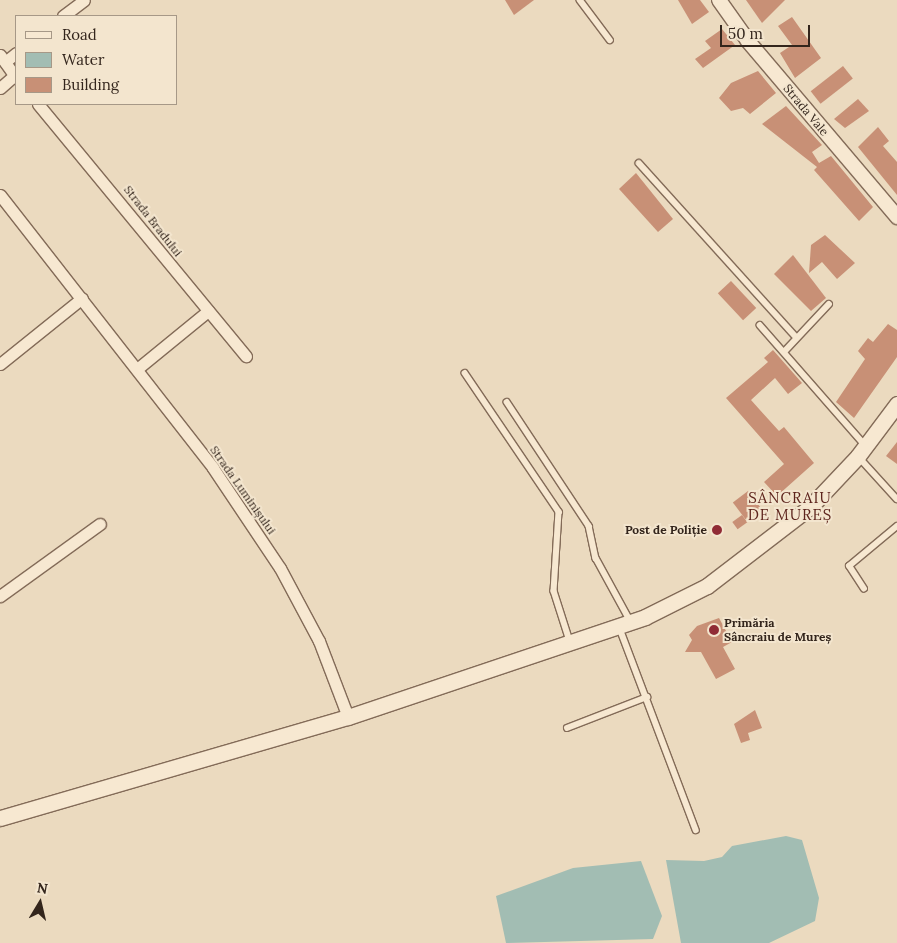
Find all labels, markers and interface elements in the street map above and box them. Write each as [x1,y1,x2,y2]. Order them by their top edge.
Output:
legend [15,15,178,105]
scale bar [722,15,812,47]
text: 50 m [728,24,763,43]
text: Road [62,25,97,44]
text: Water [62,50,104,69]
text: Building [62,75,119,94]
street label: Strada Vale [780,81,832,139]
street label: Strada Bradului [121,183,185,259]
street label: Strada Luminișului [207,443,279,537]
district label: SÂNCRAIU DE MUREȘ [747,488,833,523]
place label: Post de Poliție [625,523,707,537]
marker: Post de Poliție [711,524,723,536]
place label: Primăria Sâncraiu de Mureș [724,616,831,644]
marker: Primăria Sâncraiu de Mureș [708,624,720,636]
north arrow [15,878,65,928]
text: N [36,878,49,898]

